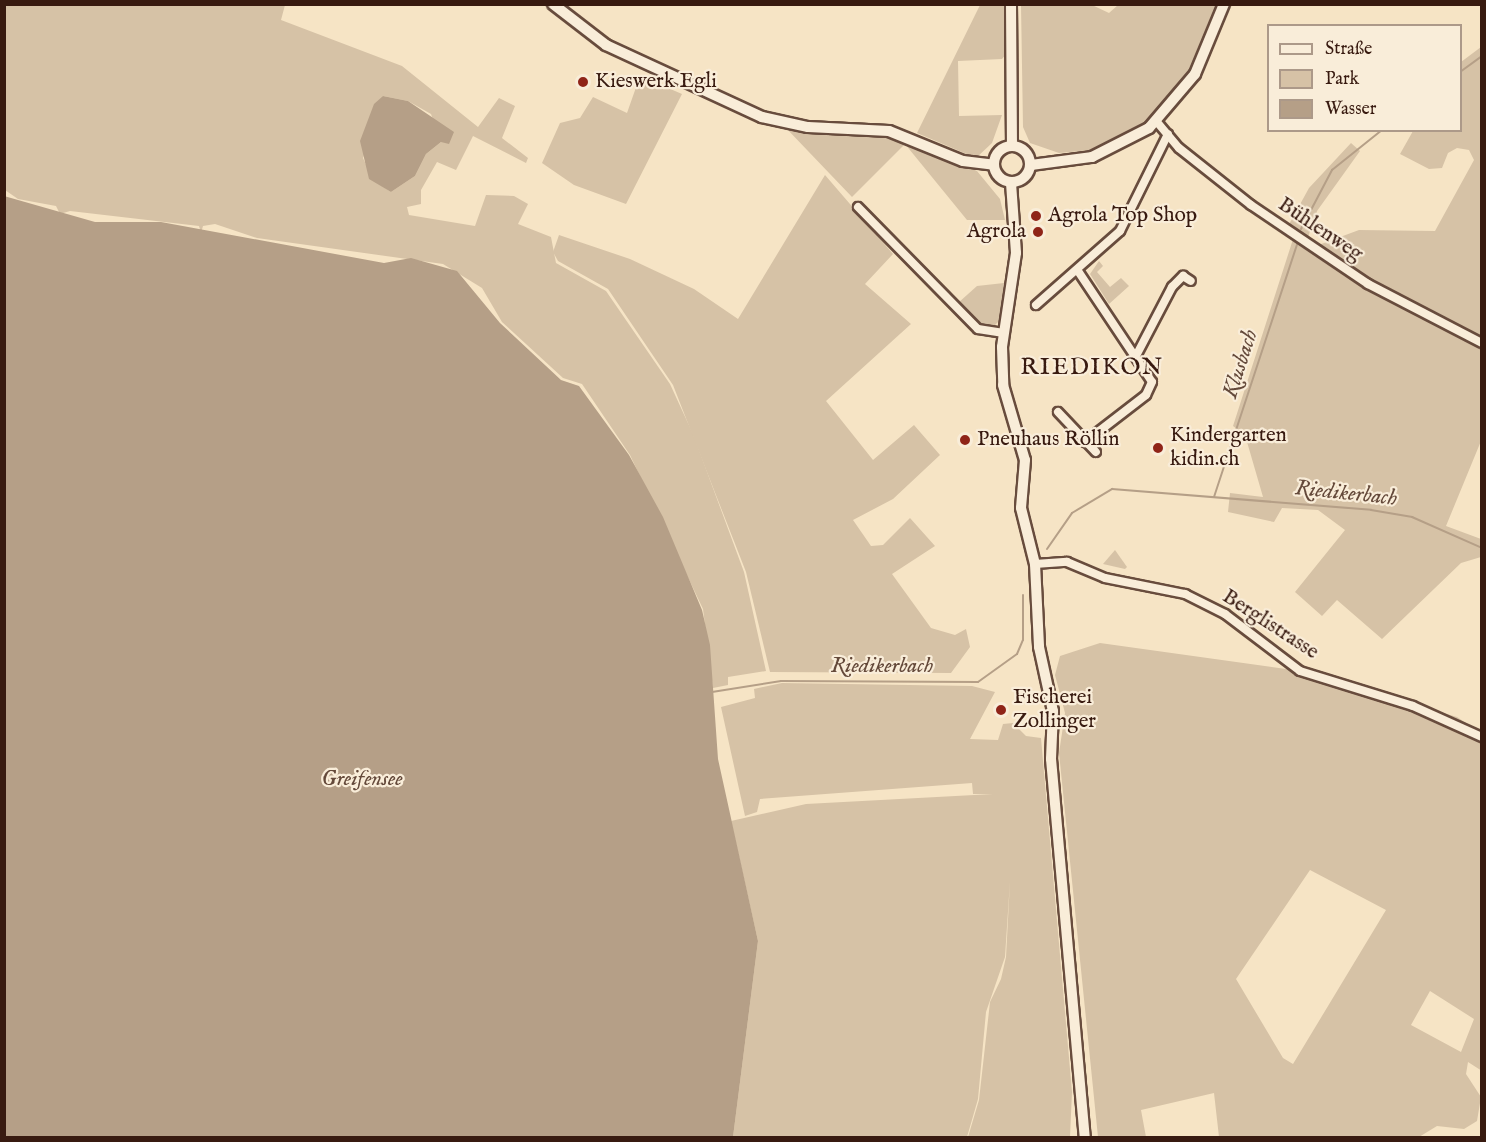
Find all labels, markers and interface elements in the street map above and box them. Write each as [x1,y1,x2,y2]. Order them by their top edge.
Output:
legend [1267,24,1462,132]
text: Straße [1325,38,1372,61]
text: Park [1325,68,1359,91]
place label: Kieswerk Egli [595,69,717,95]
marker: Kieswerk Egli [576,75,590,89]
text: Wasser [1325,98,1376,121]
street label: Bühlenweg [1273,192,1367,268]
place label: Agrola Top Shop [1048,203,1197,229]
marker: Agrola Top Shop [1029,209,1043,223]
place label: Agrola [967,219,1026,245]
marker: Agrola [1031,225,1045,239]
water label: Klusbach [1218,326,1264,402]
district label: RIEDIKON [1020,354,1164,382]
place label: Kindergarten kidin.ch [1170,423,1287,473]
place label: Pneuhaus Röllin [977,427,1119,453]
marker: Pneuhaus Röllin [958,433,972,447]
marker: Kindergarten kidin.ch [1151,441,1165,455]
water label: Riedikerbach [1294,476,1398,512]
street label: Berglistrasse [1217,585,1323,665]
water label: Riedikerbach [831,654,933,680]
place label: Fischerei Zollinger [1013,685,1096,735]
marker: Fischerei Zollinger [994,703,1008,717]
water label: Greifensee [321,767,403,793]

